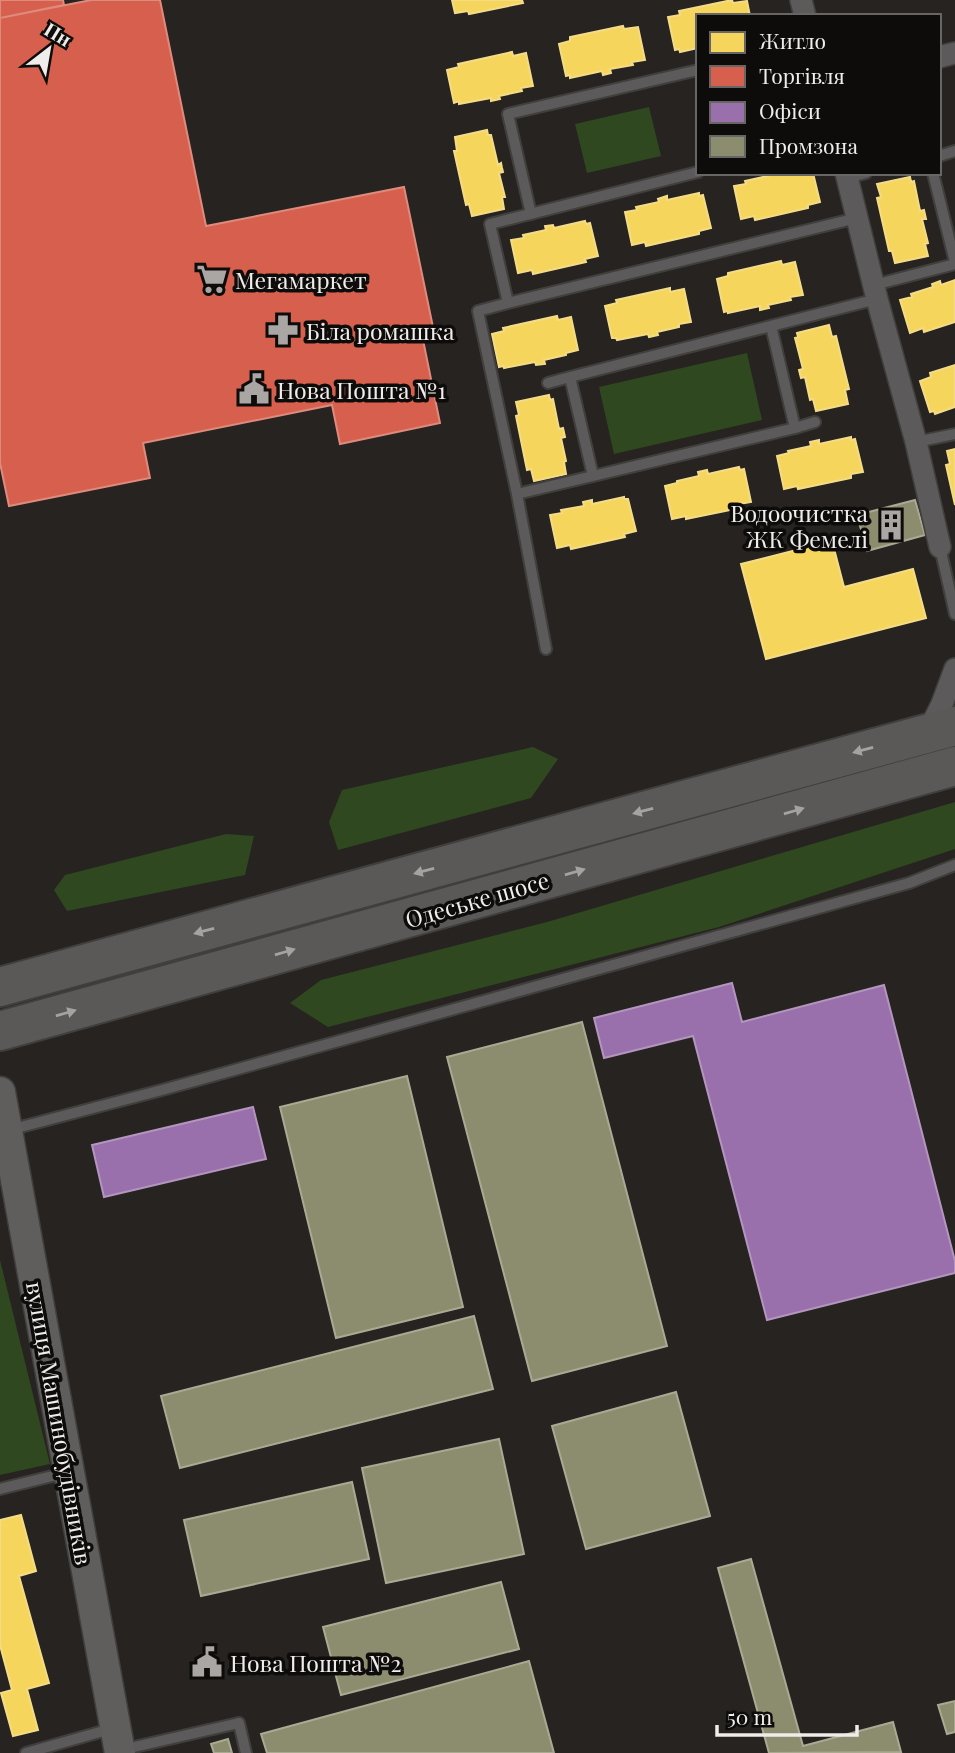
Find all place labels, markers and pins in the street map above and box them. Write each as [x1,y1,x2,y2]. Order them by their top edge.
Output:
supermarket icon: Мегамаркет [195,262,229,296]
place label: Мегамаркет [235,264,367,295]
pharmacy icon: Біла ромашка [266,313,300,347]
place label: Біла ромашка [306,315,455,346]
public building icon: Нова Пошта №1 [237,372,271,406]
place label: Нова Пошта №1 [277,374,446,405]
place label: Водоочистка ЖК Фемелі [730,497,869,554]
building icon: Водоочистка ЖК Фемелі [874,508,908,542]
public building icon: Нова Пошта №2 [190,1645,224,1679]
place label: Нова Пошта №2 [230,1647,402,1678]

